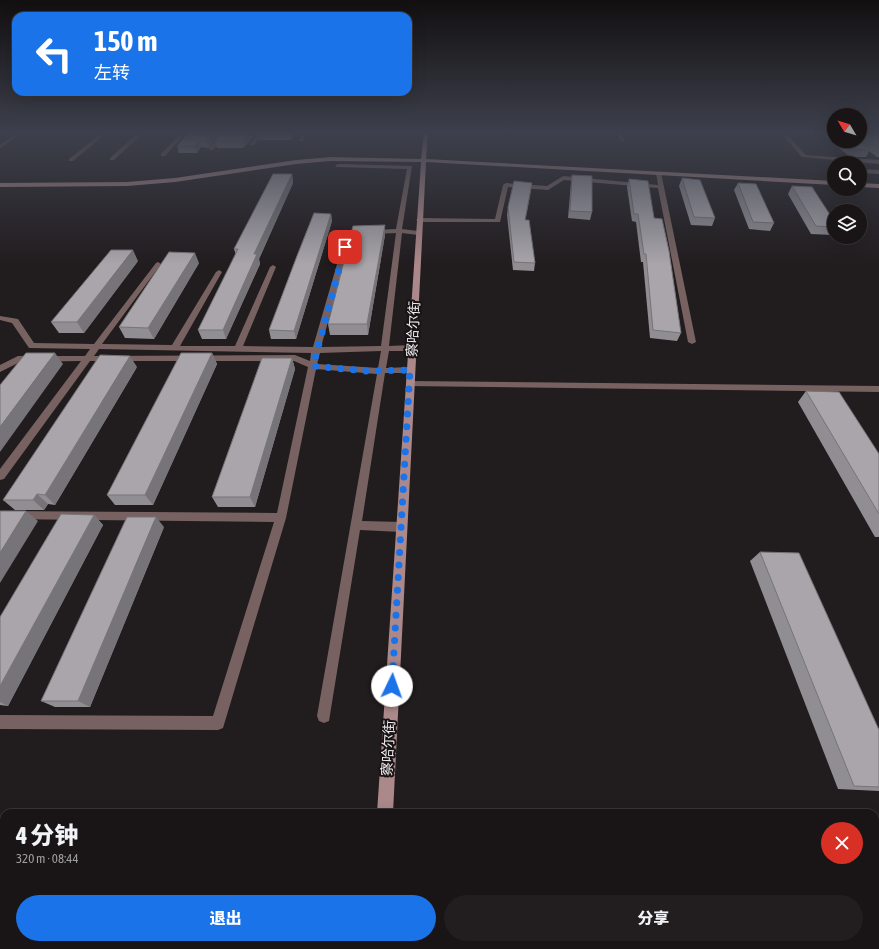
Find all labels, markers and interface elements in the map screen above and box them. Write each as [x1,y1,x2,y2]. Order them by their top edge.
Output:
text: 150 m [94,25,157,57]
icon: left [28,28,80,80]
text: 左转 [94,62,130,83]
north arrow [827,108,867,148]
map controls [827,108,867,244]
button: search [827,156,867,196]
button: layers [827,204,867,244]
pin [328,230,362,264]
icon: arrive [334,236,356,258]
street label: 察哈尔街 [404,301,422,357]
position arrow [371,665,413,707]
street label: 察哈尔街 [379,720,397,776]
text: 4 分钟 [16,822,79,849]
button: close [821,822,863,864]
text: 320 m · 08:44 [16,851,79,866]
button: 退出 [16,895,436,941]
button: 分享 [444,895,863,941]

